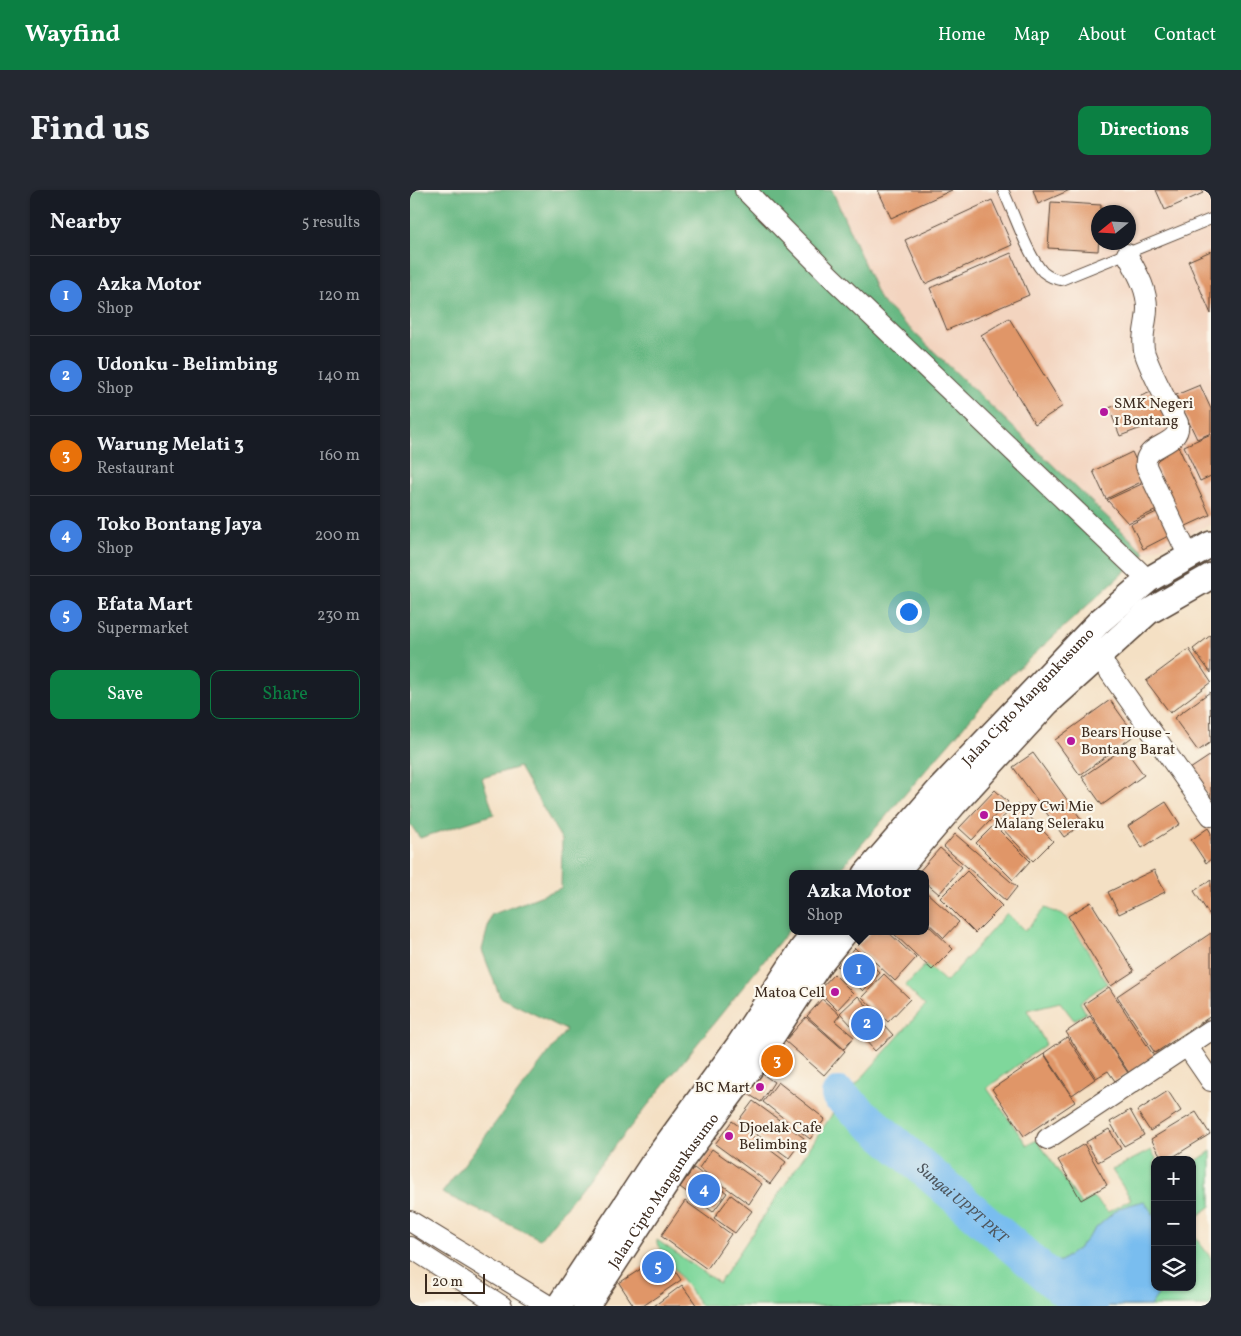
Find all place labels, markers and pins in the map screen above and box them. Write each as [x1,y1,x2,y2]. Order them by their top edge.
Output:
place label: SMK Negeri 1 Bontang [1114,394,1193,432]
marker: SMK Negeri 1 Bontang [1098,406,1110,418]
place label: Bears House - Bontang Barat [1081,723,1175,761]
marker: Bears House - Bontang Barat [1065,735,1077,747]
place label: Deppy Cwi Mie Malang Seleraku [994,797,1104,835]
marker: Deppy Cwi Mie Malang Seleraku [978,809,990,821]
pin: 1 [843,951,875,989]
place label: Matoa Cell [754,983,825,1004]
marker: Matoa Cell [829,986,841,998]
pin: 2 [851,1005,883,1043]
pin: 3 [761,1042,793,1080]
place label: BC Mart [695,1078,750,1099]
marker: BC Mart [754,1081,766,1093]
place label: Djoelak Cafe Belimbing [739,1118,822,1156]
marker: Djoelak Cafe Belimbing [723,1130,735,1142]
pin: 4 [688,1171,720,1209]
pin: 5 [642,1248,674,1286]

